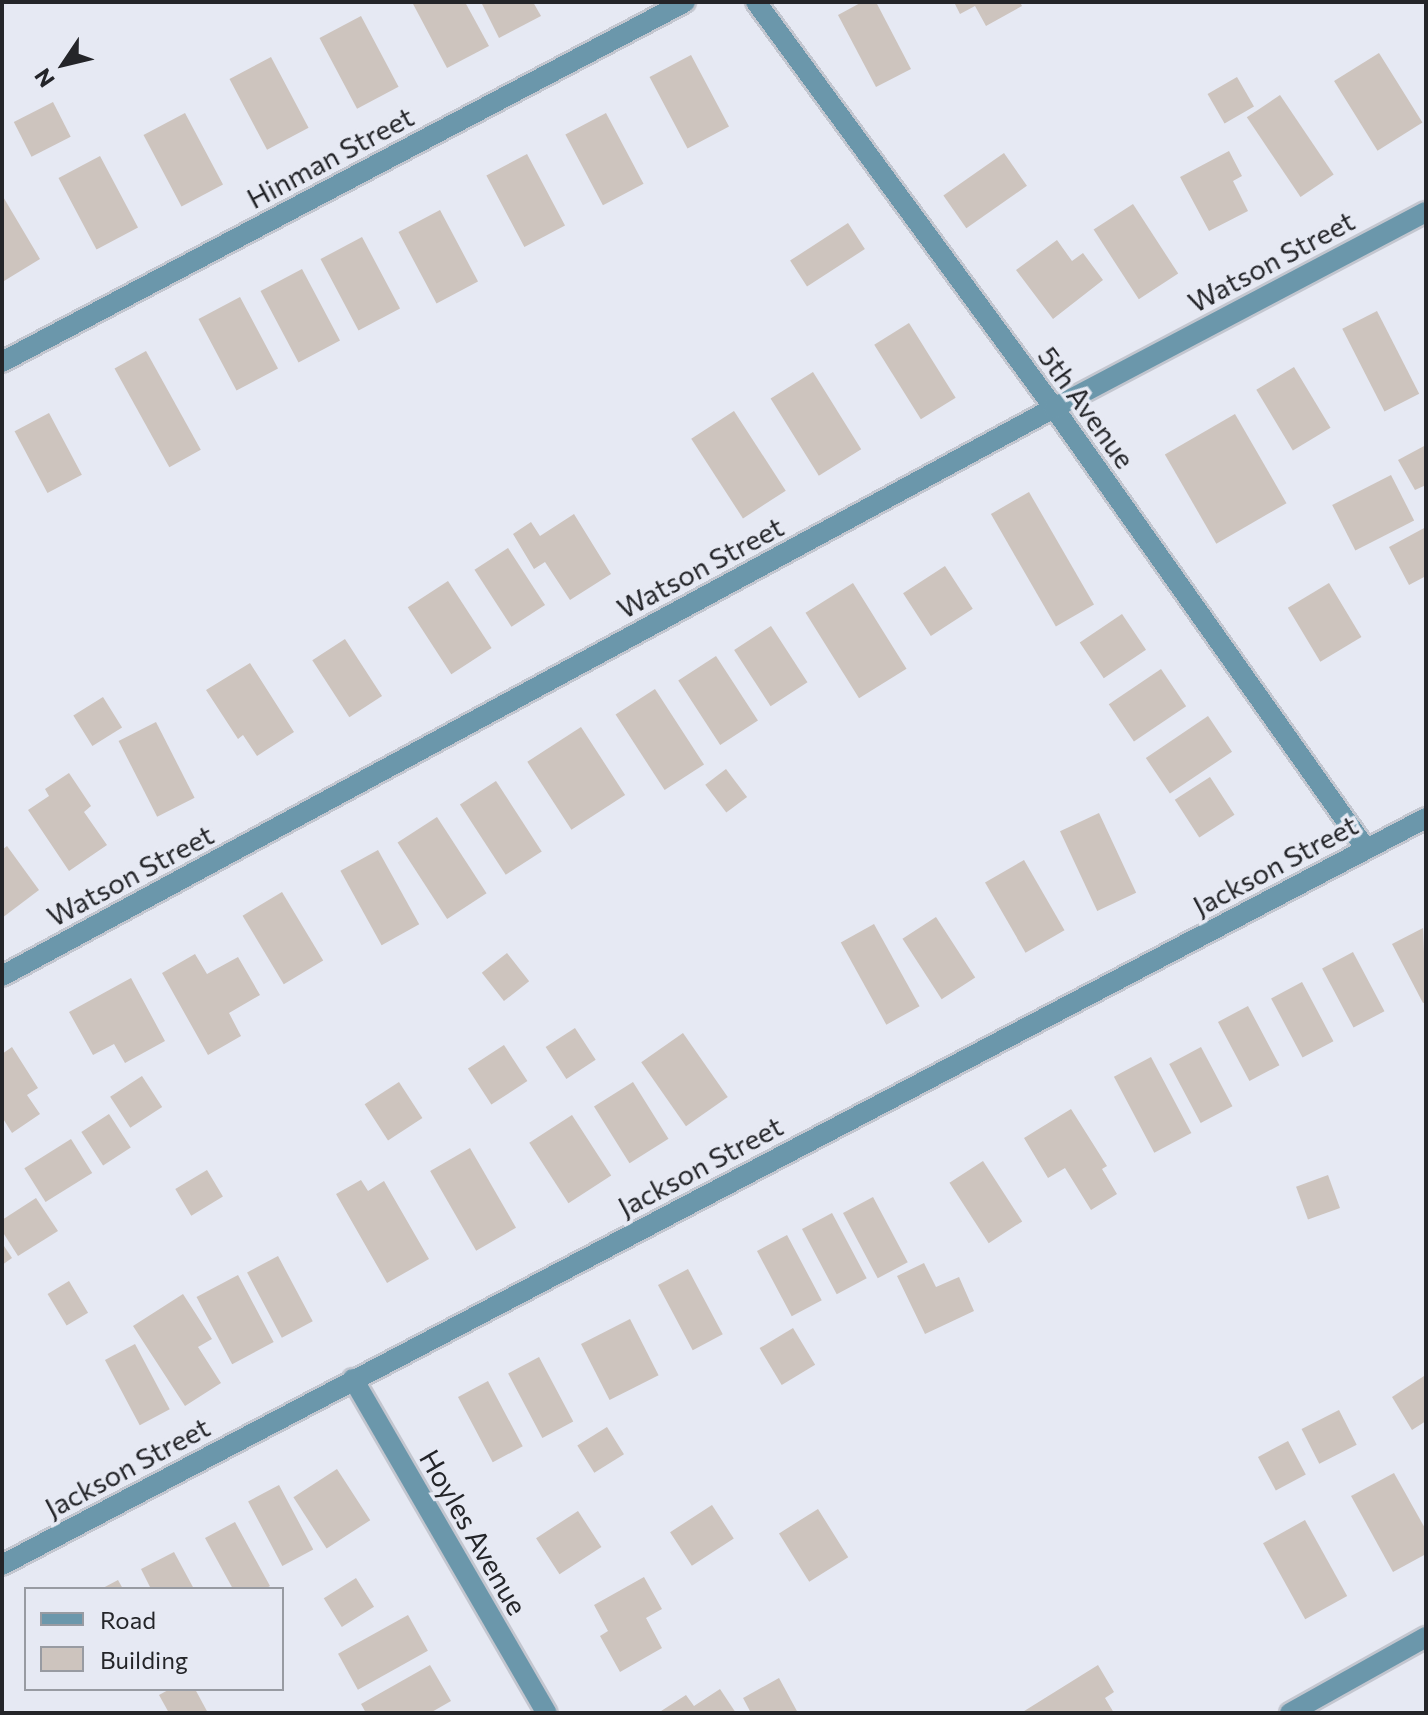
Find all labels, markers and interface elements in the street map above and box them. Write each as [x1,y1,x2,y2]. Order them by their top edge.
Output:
north arrow [24,24,104,104]
text: N [28,64,60,93]
street label: Hinman Street [241,99,419,215]
street label: Watson Street [1182,203,1360,319]
street label: 5th Avenue [1032,340,1142,474]
street label: Watson Street [611,509,789,625]
street label: Jackson Street [1187,807,1363,923]
street label: Watson Street [41,817,219,933]
street label: Jackson Street [612,1108,788,1224]
street label: Jackson Street [39,1409,215,1525]
street label: Hoyles Avenue [413,1443,535,1621]
legend [24,1587,284,1691]
text: Road [100,1605,156,1634]
text: Building [100,1645,188,1674]

